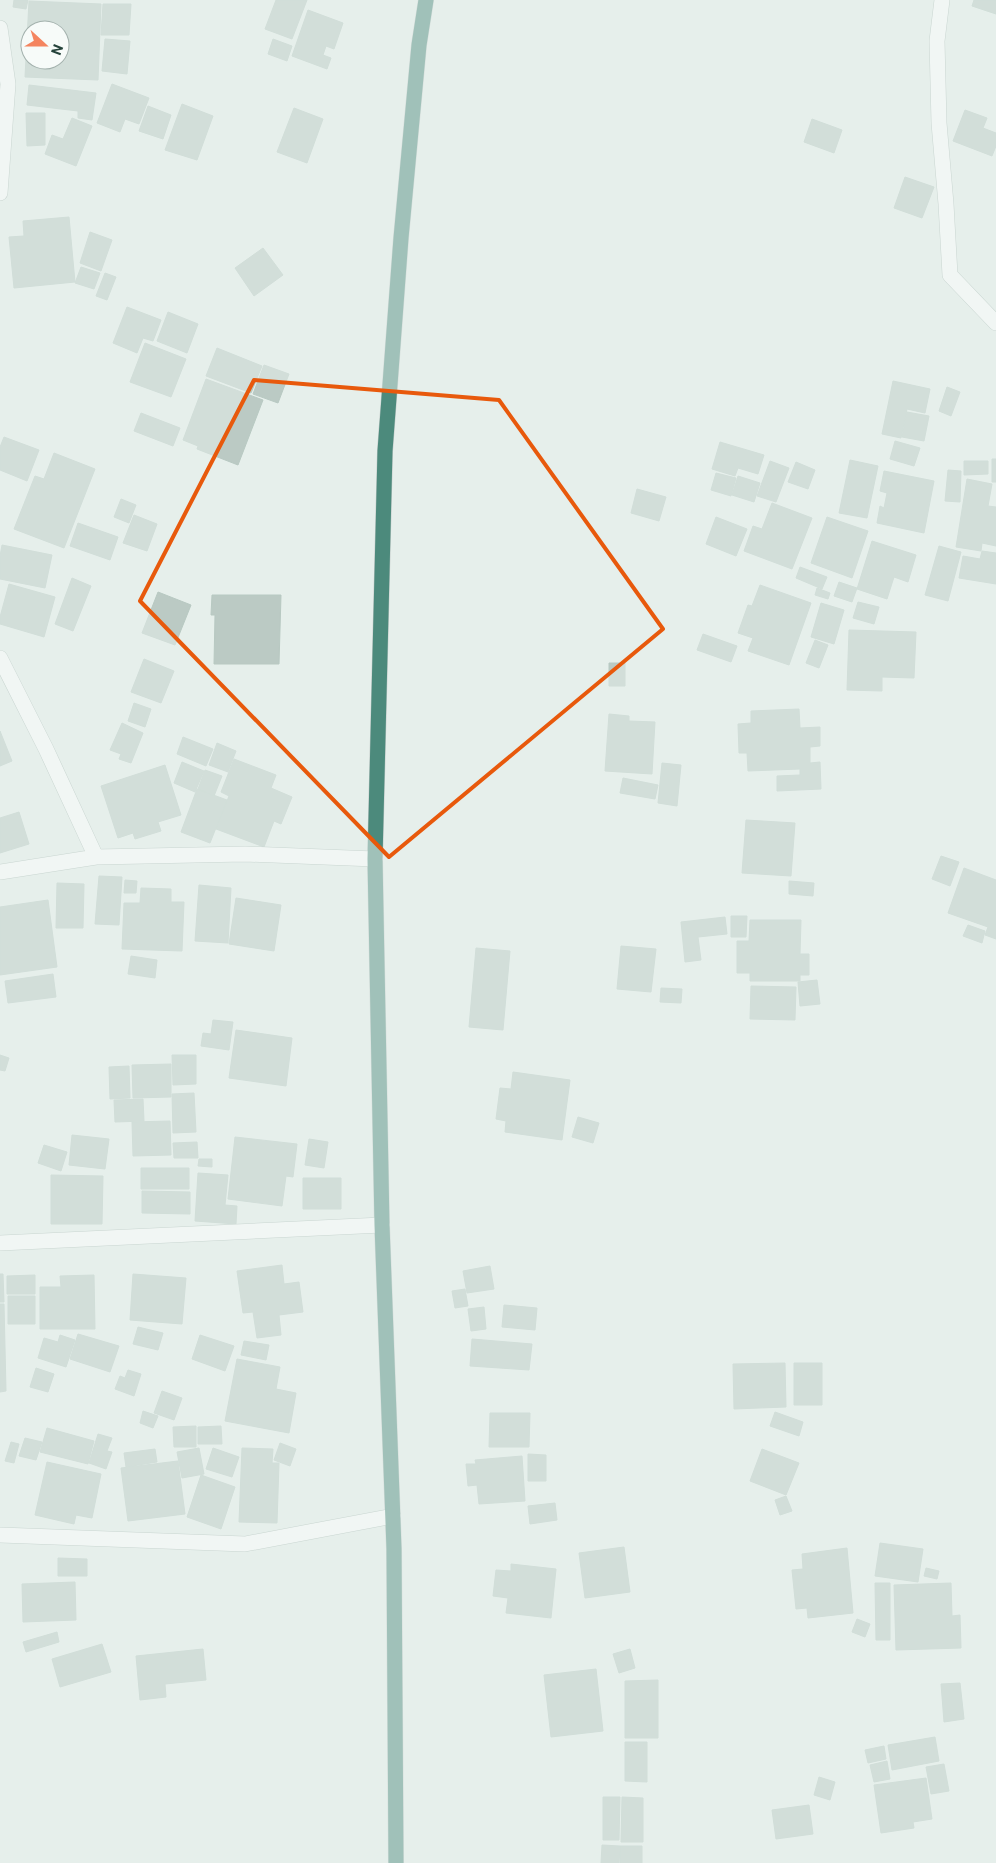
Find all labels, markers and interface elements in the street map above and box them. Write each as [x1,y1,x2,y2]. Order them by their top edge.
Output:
north arrow [20,20,70,70]
text: N [48,42,66,57]

